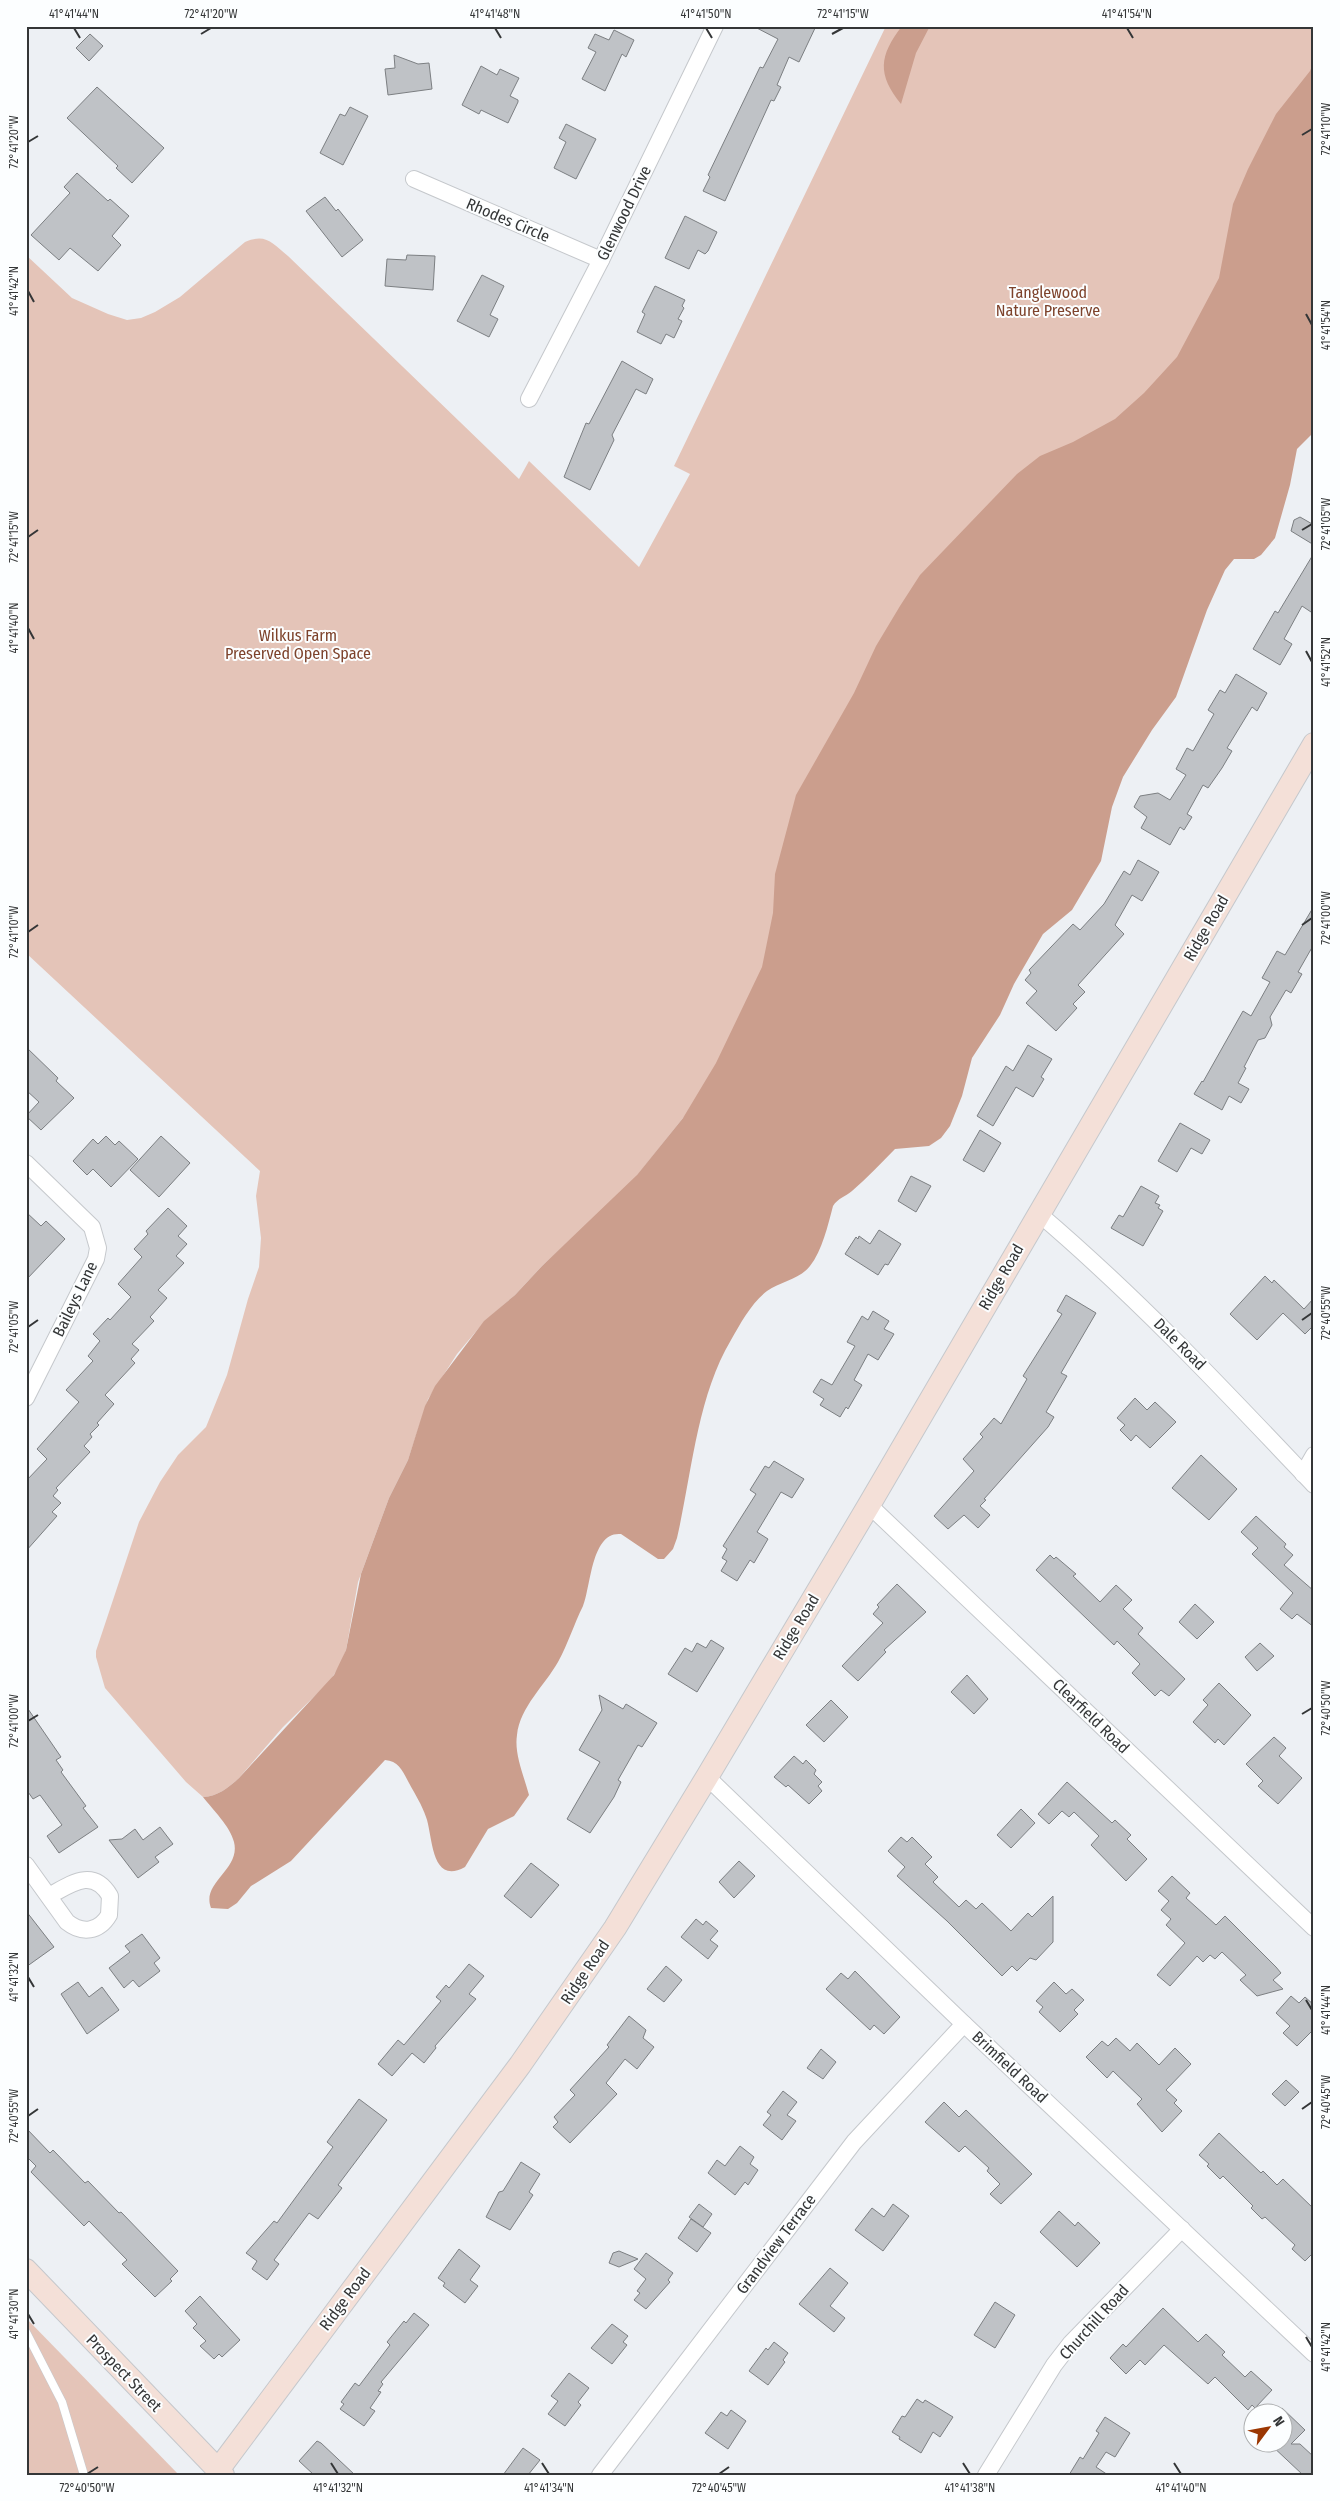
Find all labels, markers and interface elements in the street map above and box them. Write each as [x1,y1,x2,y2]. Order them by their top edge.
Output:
text: 41°41'44"N [49,7,99,21]
text: 72°41'20"W [185,7,237,21]
text: 41°41'48"N [470,7,520,21]
text: 41°41'50"N [680,7,732,21]
text: 72°41'15"W [817,7,869,21]
text: 41°41'54"N [1102,7,1152,21]
text: 72°41'10"W [1319,103,1333,155]
text: 72°41'20"W [7,116,21,168]
street label: Glenwood Drive [593,162,655,264]
street label: Rhodes Circle [463,194,553,246]
text: 41°41'42"N [7,266,21,316]
park label: Tanglewood Nature Preserve [996,283,1100,320]
text: 41°41'54"N [1319,300,1333,350]
text: 72°41'05"W [1319,498,1333,550]
text: 72°41'15"W [7,511,21,563]
text: 41°41'40"N [7,602,21,654]
park label: Wilkus Farm Preserved Open Space [225,626,371,663]
text: 41°41'52"N [1319,637,1333,687]
street label: Ridge Road [1179,891,1233,965]
text: 72°41'00"W [1319,891,1333,945]
text: 72°41'10"W [7,906,21,958]
street label: Ridge Road [974,1240,1028,1314]
street label: Baileys Lane [49,1258,101,1340]
text: 72°40'55"W [1319,1286,1333,1340]
text: 72°41'05"W [7,1301,21,1353]
street label: Dale Road [1150,1314,1210,1374]
street label: Ridge Road [769,1591,823,1663]
street label: Clearfield Road [1049,1675,1133,1757]
text: 72°40'50"W [1319,1680,1333,1736]
text: 72°41'00"W [7,1694,21,1748]
street label: Ridge Road [557,1936,613,2008]
text: 41°41'32"N [7,1952,21,2002]
text: 41°41'44"N [1319,1985,1333,2035]
street label: Brimfield Road [968,2027,1052,2107]
text: 72°40'45"W [1319,2075,1333,2129]
text: 72°40'55"W [7,2089,21,2143]
street label: Grandview Terrace [732,2190,820,2298]
street label: Ridge Road [315,2264,375,2334]
street label: Churchill Road [1055,2280,1133,2364]
text: 41°41'30"N [7,2288,21,2340]
text: 41°41'42"N [1319,2322,1333,2372]
street label: Prospect Street [82,2330,166,2416]
north arrow [1242,2404,1292,2454]
text: N [1269,2413,1288,2429]
text: 72°40'50"W [59,2481,115,2495]
text: 41°41'32"N [313,2481,363,2495]
text: 41°41'34"N [524,2481,574,2495]
text: 72°40'45"W [692,2481,746,2495]
text: 41°41'38"N [945,2481,995,2495]
text: 41°41'40"N [1155,2481,1207,2495]

